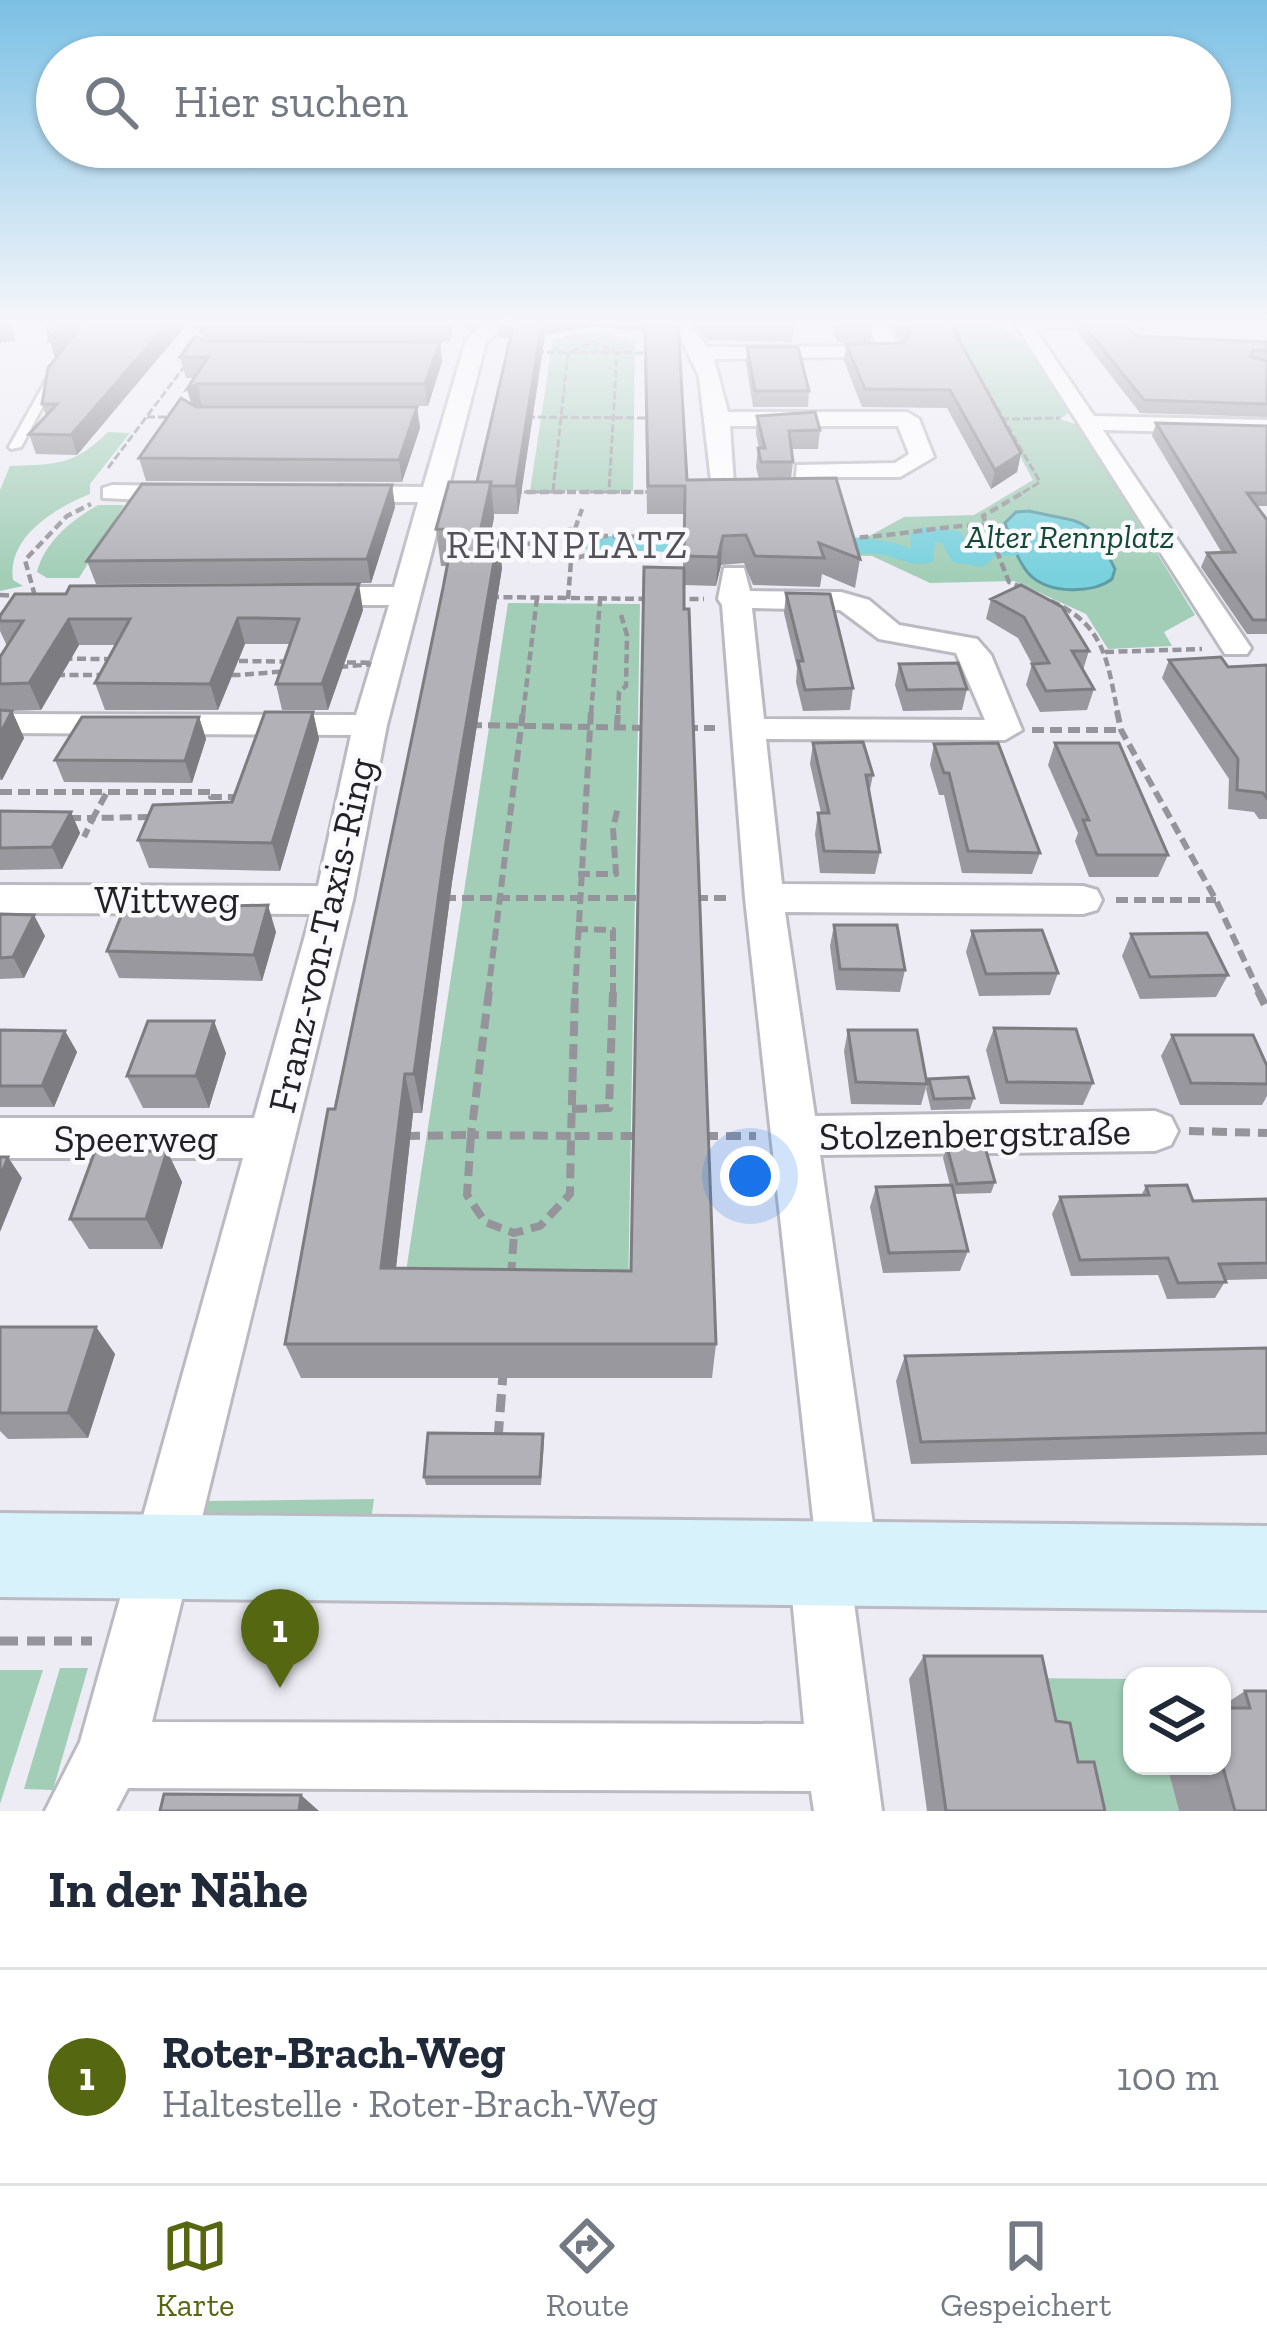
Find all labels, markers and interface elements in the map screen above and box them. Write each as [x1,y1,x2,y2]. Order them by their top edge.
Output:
search box [36,36,1231,168]
icon: search [78,69,144,135]
text: Hier suchen [174,75,408,129]
park label: Alter Rennplatz [965,517,1174,556]
district label: RENNPLATZ [446,521,690,568]
street label: Franz-von-Taxis-Ring [258,753,385,1117]
street label: Wittweg [95,876,239,923]
street label: Stolzenbergstraße [819,1107,1131,1160]
street label: Speerweg [54,1115,218,1162]
your location [720,1146,780,1206]
pin: 1 [241,1589,319,1688]
map controls [1123,1667,1231,1775]
button: layers [1123,1667,1231,1775]
text: In der Nähe [48,1859,308,1920]
text: Roter-Brach-Weg [162,2026,506,2080]
text: 1 [79,2053,95,2100]
text: 100 m [1117,2053,1219,2100]
text: Haltestelle · Roter-Brach-Weg [162,2080,658,2127]
tab: Karte [156,2213,234,2324]
tab: Route [546,2213,629,2324]
tab: Gespeichert [940,2213,1111,2324]

